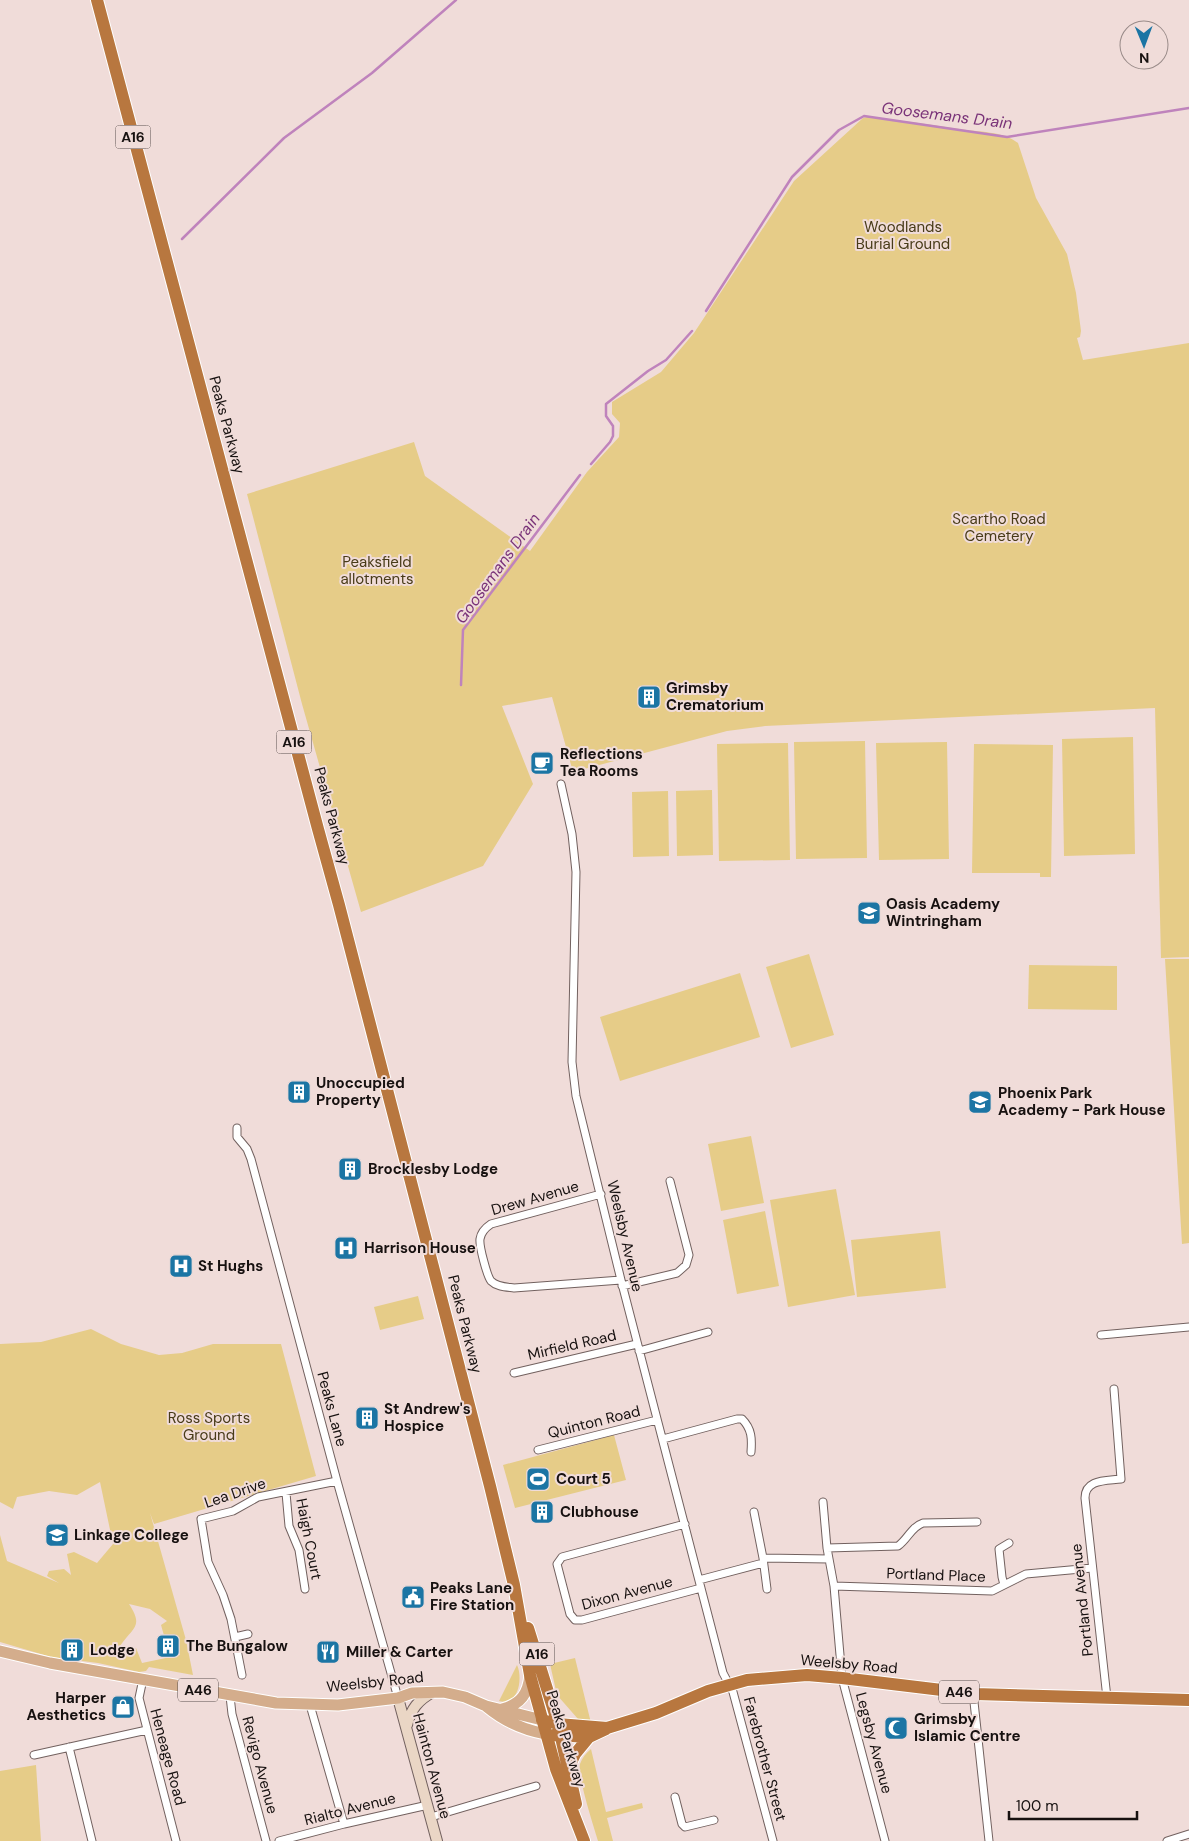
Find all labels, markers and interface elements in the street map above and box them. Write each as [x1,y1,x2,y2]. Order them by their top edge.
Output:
north arrow [1119,20,1169,70]
text: N [1139,49,1149,67]
water label: Goosemans Drain [880,97,1014,134]
road number: A16 [116,125,150,148]
park label: Woodlands Burial Ground [856,217,950,254]
street label: Peaks Parkway [204,374,250,477]
water label: Goosemans Drain [450,509,545,628]
park label: Scartho Road Cemetery [952,509,1046,546]
park label: Peaksfield allotments [340,552,414,589]
place label: Grimsby Crematorium [666,678,764,715]
building icon: Grimsby Crematorium [636,684,662,710]
road number: A16 [276,730,312,754]
place label: Reflections Tea Rooms [560,744,643,781]
cafe icon: Reflections Tea Rooms [529,750,555,776]
street label: Peaks Parkway [309,765,355,868]
place label: Oasis Academy Wintringham [886,894,1000,931]
school or university icon: Oasis Academy Wintringham [856,900,882,926]
place label: Unoccupied Property [316,1073,405,1110]
building icon: Unoccupied Property [286,1079,312,1105]
place label: Phoenix Park Academy - Park House [998,1083,1166,1120]
school or university icon: Phoenix Park Academy - Park House [967,1089,993,1115]
building icon: Brocklesby Lodge [337,1156,363,1182]
place label: Brocklesby Lodge [368,1159,498,1179]
street label: Drew Avenue [489,1176,581,1220]
street label: Weelsby Avenue [602,1178,648,1294]
hospital icon: Harrison House [333,1235,359,1261]
place label: Harrison House [364,1238,476,1258]
hospital icon: St Hughs [168,1253,194,1279]
place label: St Hughs [198,1256,263,1276]
street label: Peaks Parkway [443,1273,487,1376]
street label: Mirfield Road [526,1325,618,1365]
street label: Peaks Lane [312,1369,352,1449]
place label: St Andrew's Hospice [384,1399,471,1436]
street label: Quinton Road [546,1401,642,1443]
building icon: St Andrew's Hospice [354,1405,380,1431]
park label: Ross Sports Ground [168,1408,250,1445]
sports icon: Court 5 [525,1466,551,1492]
place label: Court 5 [556,1469,611,1489]
street label: Lea Drive [202,1473,268,1513]
street label: Haigh Court [291,1497,327,1582]
building icon: Clubhouse [529,1499,555,1525]
place label: Clubhouse [560,1502,639,1522]
school or university icon: Linkage College [44,1522,70,1548]
place label: Linkage College [74,1525,189,1545]
street label: Portland Avenue [1066,1543,1098,1657]
street label: Portland Place [886,1563,986,1587]
street label: Dixon Avenue [579,1571,675,1615]
place label: Peaks Lane Fire Station [430,1578,514,1615]
public building icon: Peaks Lane Fire Station [400,1584,426,1610]
building icon: The Bungalow [155,1633,181,1659]
place label: The Bungalow [186,1636,288,1656]
building icon: Lodge [59,1637,85,1663]
restaurant icon: Miller & Carter [315,1639,341,1665]
place label: Lodge [90,1640,135,1660]
place label: Miller & Carter [346,1642,453,1662]
road number: A16 [520,1642,554,1666]
street label: Weelsby Road [799,1650,899,1678]
street label: Weelsby Road [325,1667,425,1697]
road number: A46 [178,1678,218,1702]
road number: A46 [939,1680,979,1704]
place label: Harper Aesthetics [27,1688,106,1725]
street label: Peaks Parkway [542,1688,590,1791]
street label: Legsby Avenue [851,1690,897,1796]
shop icon: Harper Aesthetics [110,1694,136,1720]
street label: Farebrother Street [739,1695,791,1823]
street label: Heneage Road [145,1706,191,1808]
place label: Grimsby Islamic Centre [914,1709,1021,1746]
street label: Hainton Avenue [408,1711,456,1821]
street label: Revigo Avenue [237,1714,283,1816]
mosque icon: Grimsby Islamic Centre [883,1715,909,1741]
street label: Rialto Avenue [302,1788,398,1830]
scale bar [1009,1788,1136,1820]
text: 100 m [1016,1796,1059,1816]

